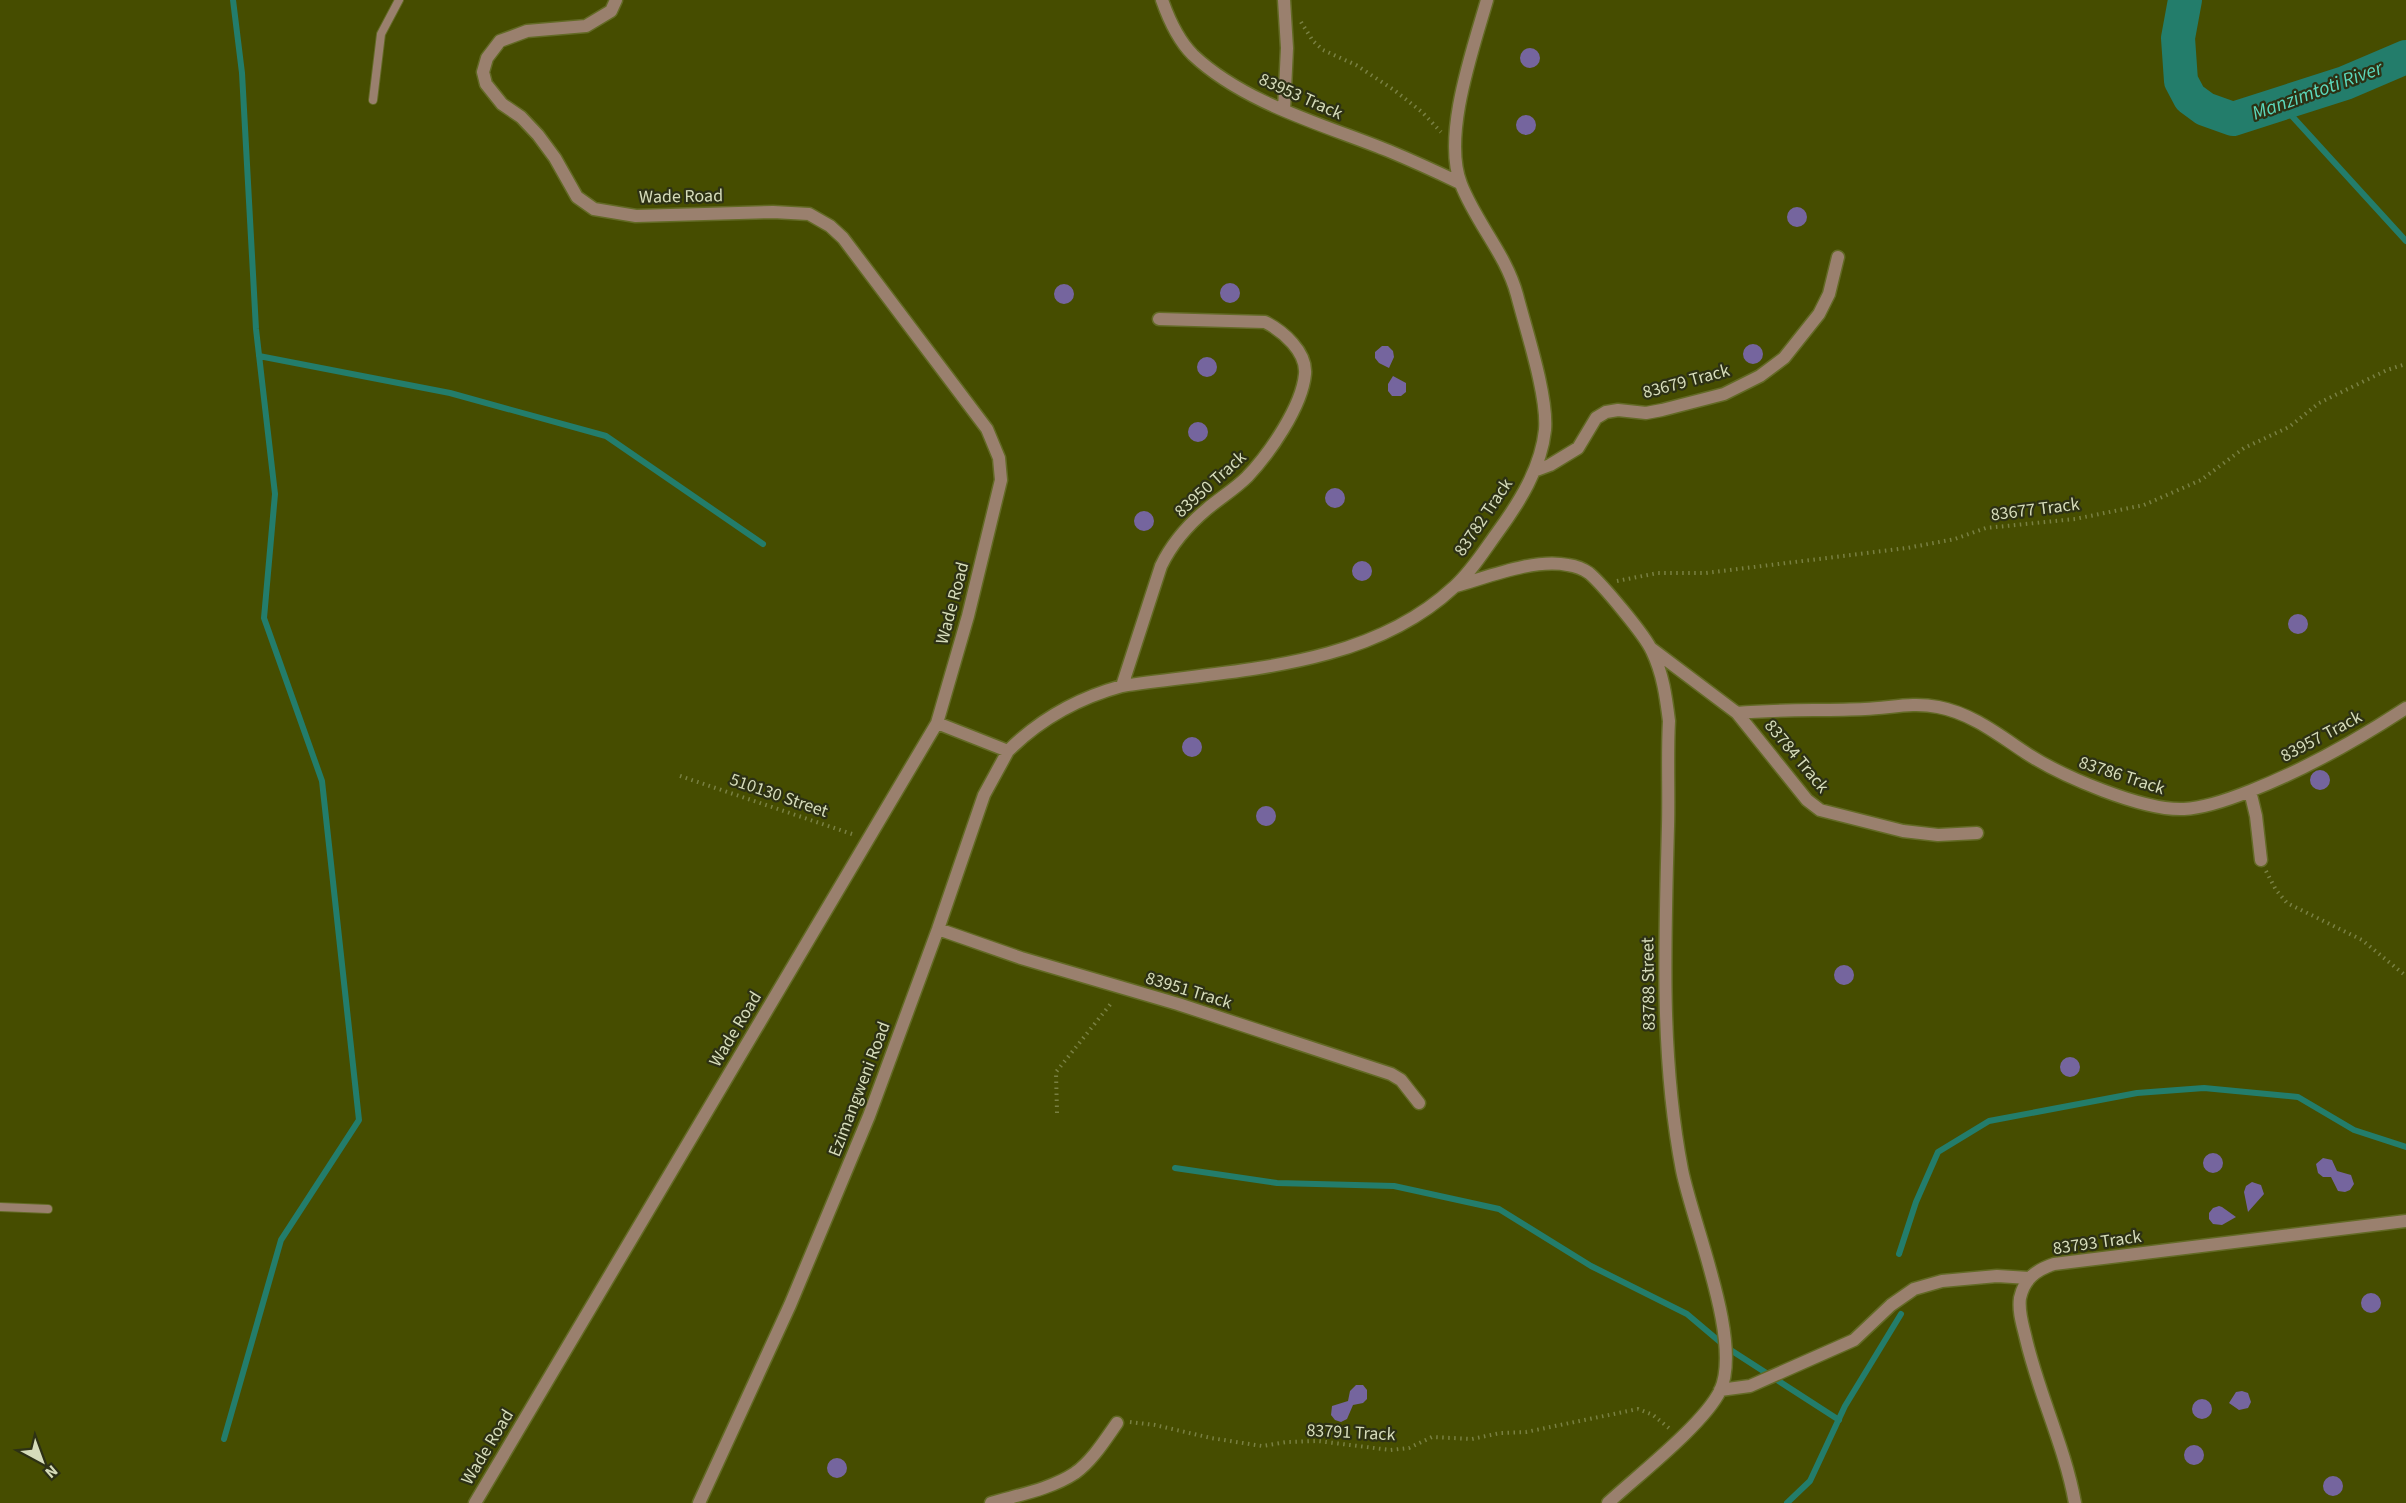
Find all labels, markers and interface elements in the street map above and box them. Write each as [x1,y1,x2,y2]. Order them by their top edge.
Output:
water label: Manzimtoti River [2248,54,2388,128]
street label: 83953 Track [1255,67,1347,126]
street label: Wade Road [639,183,723,210]
street label: 83679 Track [1640,358,1733,405]
street label: 83950 Track [1169,445,1252,523]
street label: 83782 Track [1448,473,1519,561]
street label: 83677 Track [1989,492,2081,527]
street label: Wade Road [930,559,975,647]
street label: 83957 Track [2276,704,2367,768]
street label: 83784 Track [1758,714,1835,799]
street label: 83786 Track [2076,750,2168,801]
street label: 510130 Street [726,767,831,824]
street label: 83788 Street [1635,937,1662,1031]
street label: 83951 Track [1143,965,1235,1015]
street label: Wade Road [703,987,768,1072]
street label: Ezimangweni Road [822,1018,897,1160]
street label: 83793 Track [2051,1224,2143,1261]
street label: Wade Road [455,1405,520,1490]
street label: 83791 Track [1306,1418,1396,1447]
north arrow [12,1431,72,1491]
text: N [40,1460,62,1483]

